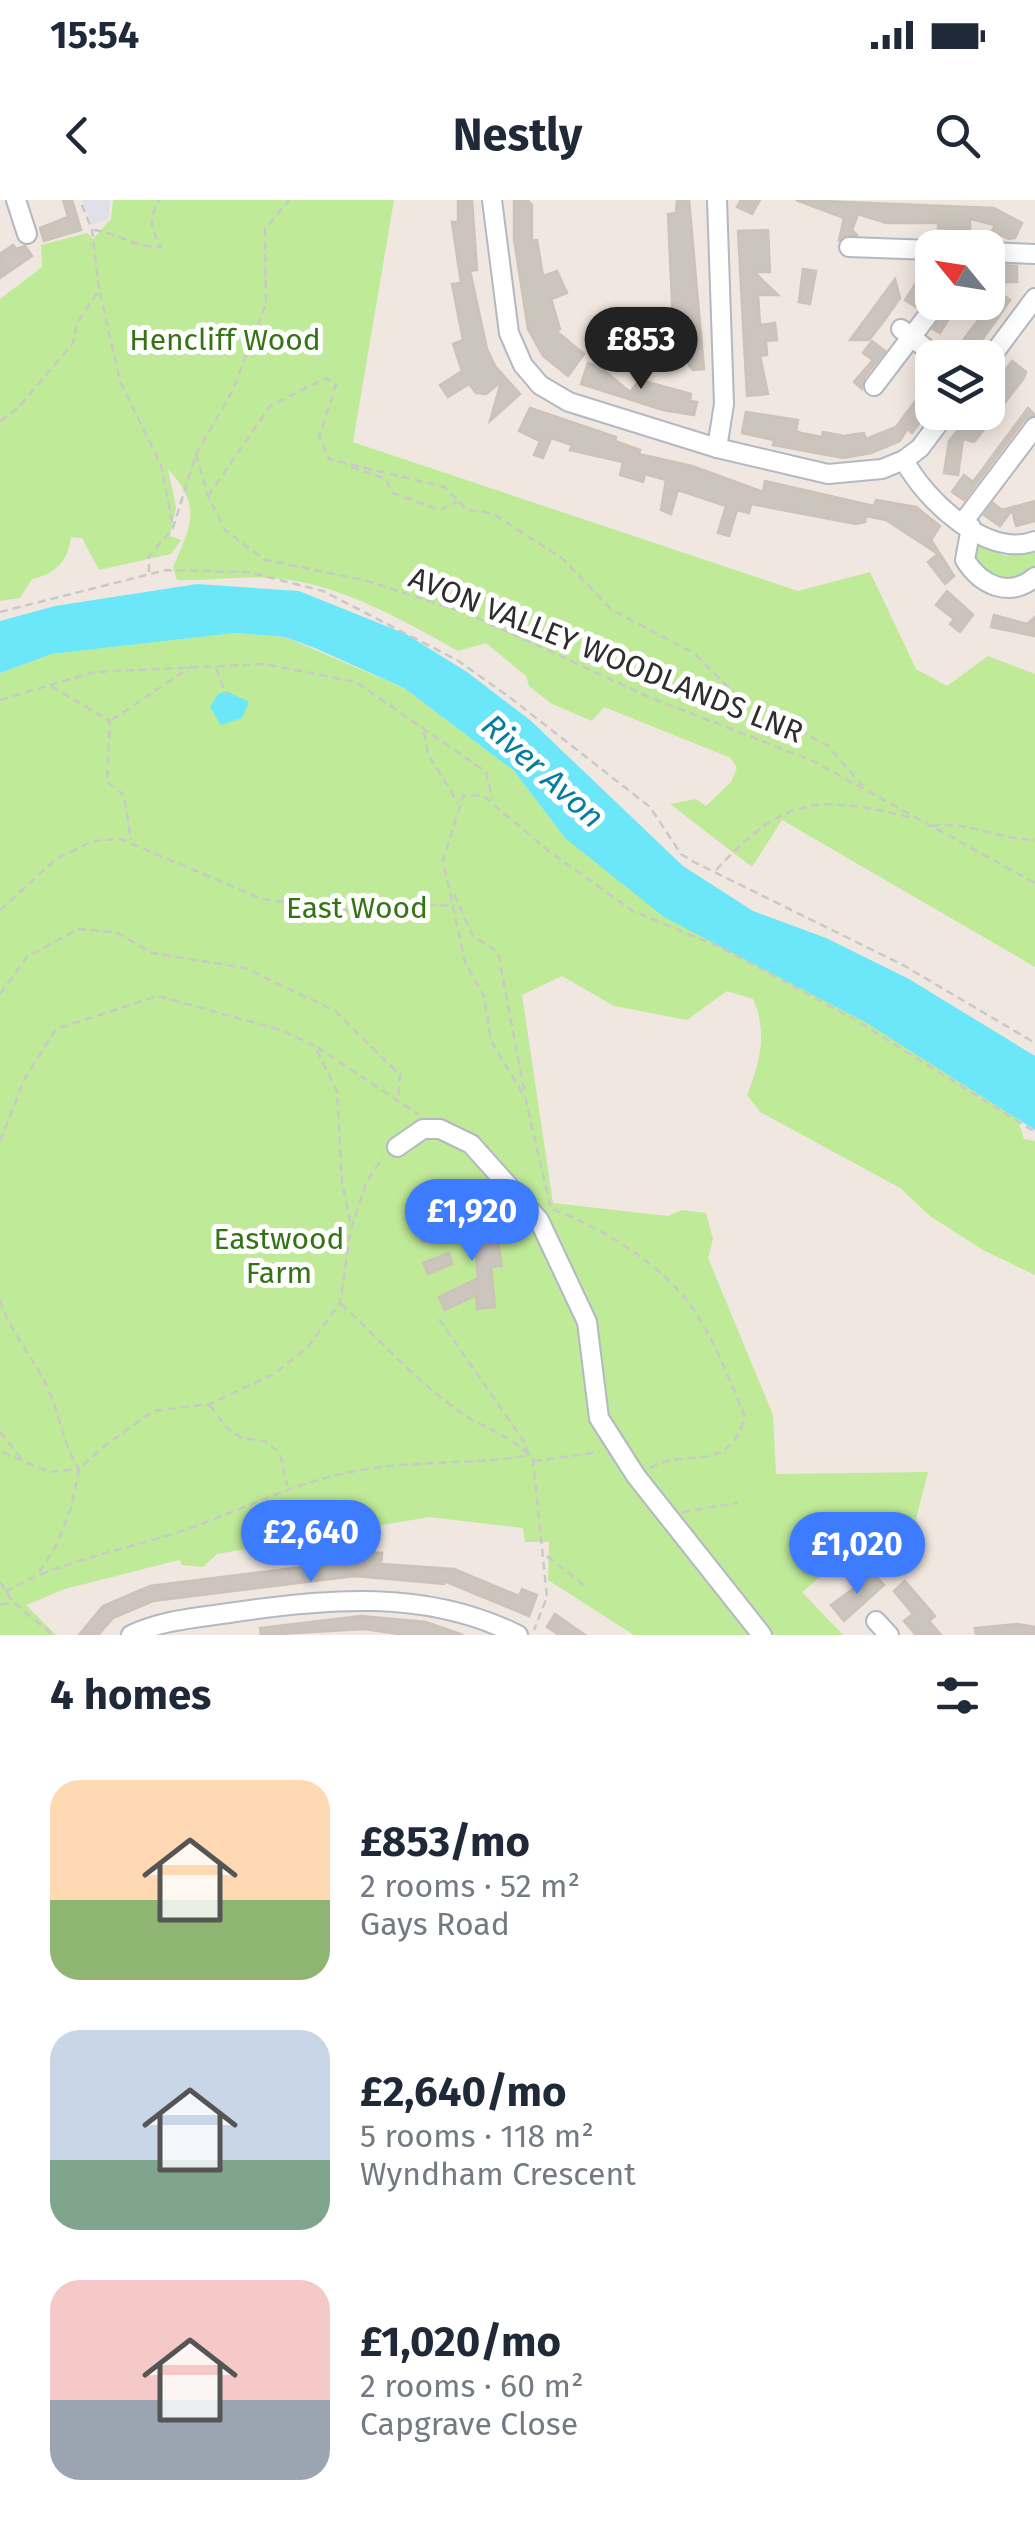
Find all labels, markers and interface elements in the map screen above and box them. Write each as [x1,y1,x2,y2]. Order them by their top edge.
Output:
text: 15:54 [50,12,139,58]
icon: back [50,108,105,163]
text: Nestly [453,108,582,162]
icon: search [930,108,985,163]
north arrow [915,230,1005,320]
map controls [915,230,1005,430]
pin: £853 [582,307,700,392]
text: £853 [607,320,675,358]
park label: Hencliff Wood [129,322,321,358]
button: layers [915,340,1005,430]
street label: AVON VALLEY WOODLANDS LNR [404,559,808,751]
water label: River Avon [474,706,612,836]
park label: East Wood [286,890,428,926]
pin: £1,920 [391,1179,553,1264]
text: £1,920 [427,1192,517,1230]
park label: Eastwood Farm [213,1221,345,1291]
pin: £2,640 [230,1500,392,1585]
pin: £1,020 [776,1512,938,1597]
text: £2,640 [263,1513,359,1551]
text: £1,020 [811,1525,903,1563]
icon: filters [930,1668,985,1723]
text: 4 homes [50,1670,211,1720]
text: £853/mo [360,1817,530,1867]
icon: home [130,1820,250,1940]
text: 2 rooms · 52 m² [360,1867,580,1905]
text: Gays Road [360,1905,510,1943]
text: £2,640/mo [360,2067,567,2117]
icon: home [130,2070,250,2190]
text: 5 rooms · 118 m² [360,2117,594,2155]
text: Wyndham Crescent [360,2155,636,2193]
text: £1,020/mo [360,2317,561,2367]
icon: home [130,2320,250,2440]
text: 2 rooms · 60 m² [360,2367,584,2405]
text: Capgrave Close [360,2405,578,2443]

